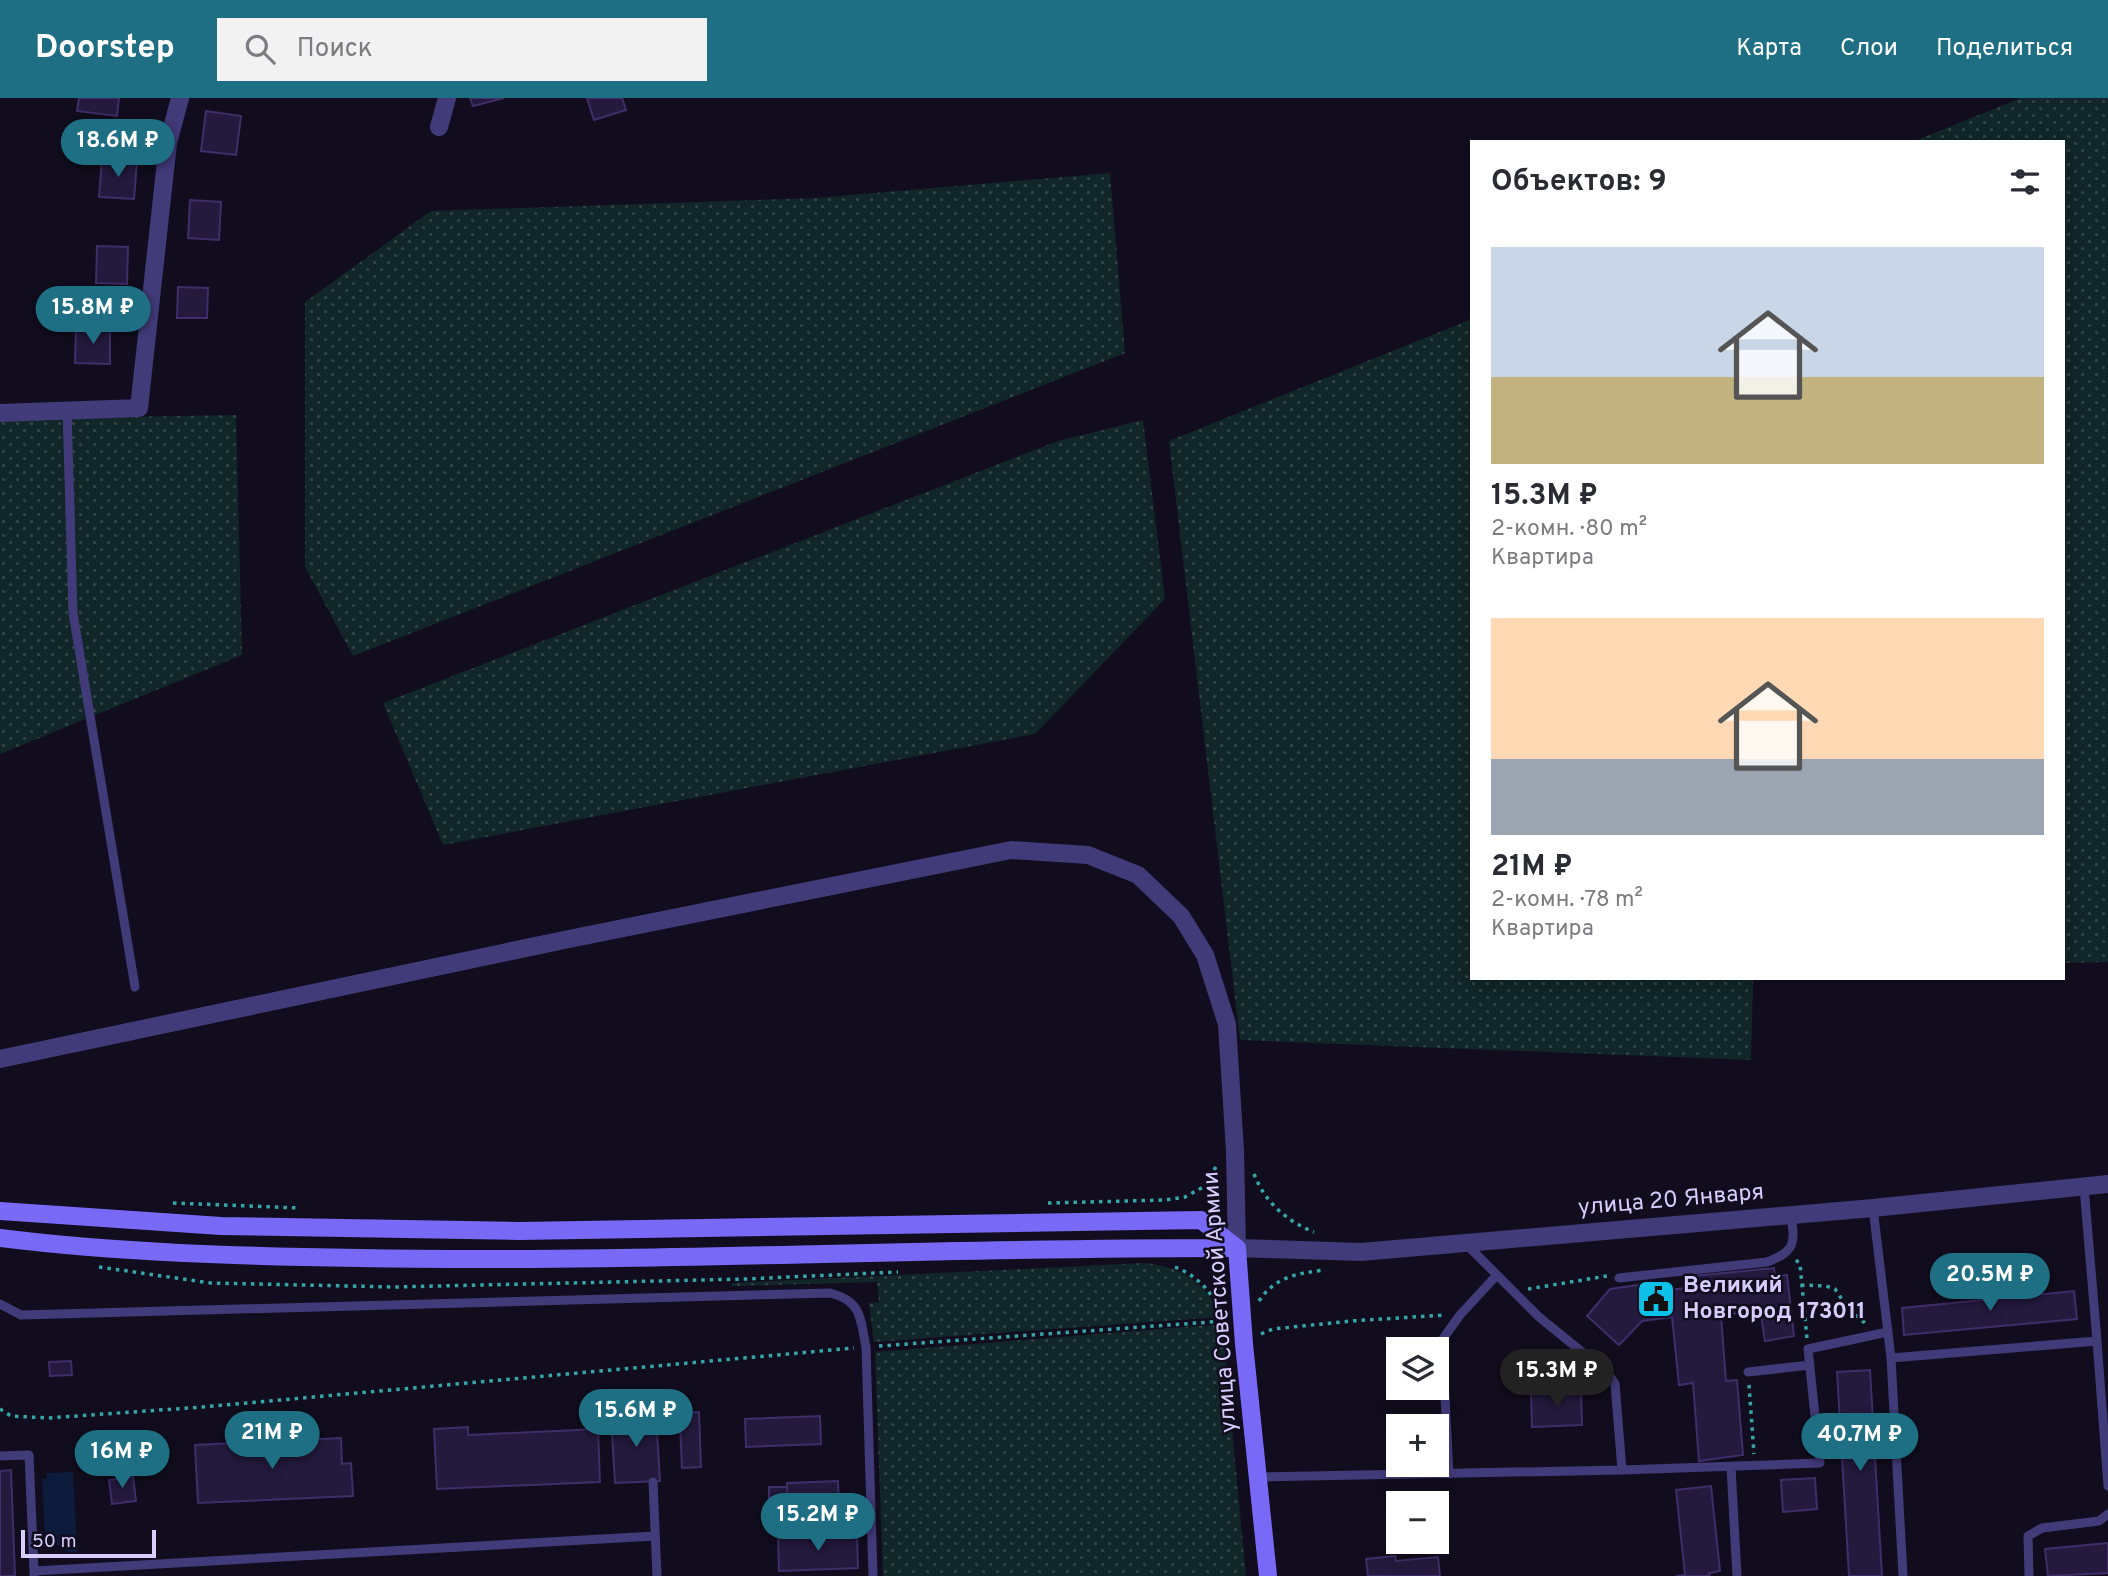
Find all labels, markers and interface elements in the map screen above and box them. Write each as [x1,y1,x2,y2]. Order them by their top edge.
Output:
search box [217,18,707,81]
text: Doorstep [35,28,175,70]
icon: search [241,30,279,68]
text: Поиск [297,33,373,66]
text: Карта [1736,34,1802,64]
text: Слои [1840,34,1898,64]
text: Поделиться [1936,34,2073,64]
pin: 18.6M ₽ [53,120,183,179]
text: 18.6M ₽ [77,127,159,156]
icon: filters [2006,163,2044,201]
text: Объектов: 9 [1491,164,1667,201]
pin: 15.8M ₽ [28,286,158,346]
icon: home [1705,292,1831,418]
text: 15.8M ₽ [52,294,134,323]
text: 15.3M ₽ [1491,478,1598,515]
text: 2-комн. · 80 m² [1491,515,1647,544]
text: Квартира [1491,544,1594,573]
icon: home [1705,663,1831,789]
text: 21M ₽ [1491,849,1573,886]
text: 2-комн. · 78 m² [1491,886,1643,915]
text: Квартира [1491,915,1594,944]
street label: улица Советской Армии [1197,1170,1245,1434]
street label: улица 20 Января [1577,1178,1765,1224]
pin: 20.5M ₽ [1925,1254,2055,1313]
text: 20.5M ₽ [1946,1261,2034,1290]
place label: Великий Новгород 173011 [1683,1272,1866,1327]
public building icon: Великий Новгород 173011 [1635,1278,1677,1320]
map controls [1386,1337,1449,1554]
button: layers [1386,1337,1449,1400]
pin: 15.3M ₽ [1492,1350,1622,1409]
text: 15.3M ₽ [1516,1357,1598,1386]
pin: 15.6M ₽ [571,1390,701,1449]
text: 15.6M ₽ [595,1397,677,1426]
pin: 21M ₽ [223,1412,321,1471]
button: + [1386,1414,1449,1477]
pin: 40.7M ₽ [1795,1414,1925,1473]
text: 21M ₽ [241,1419,303,1448]
text: 40.7M ₽ [1817,1421,1903,1450]
pin: 16M ₽ [73,1430,171,1490]
text: 16M ₽ [91,1438,153,1467]
button: − [1386,1491,1449,1554]
pin: 15.2M ₽ [753,1494,883,1553]
text: 15.2M ₽ [777,1501,859,1530]
scale bar [21,1527,156,1559]
text: 50 m [32,1530,77,1554]

